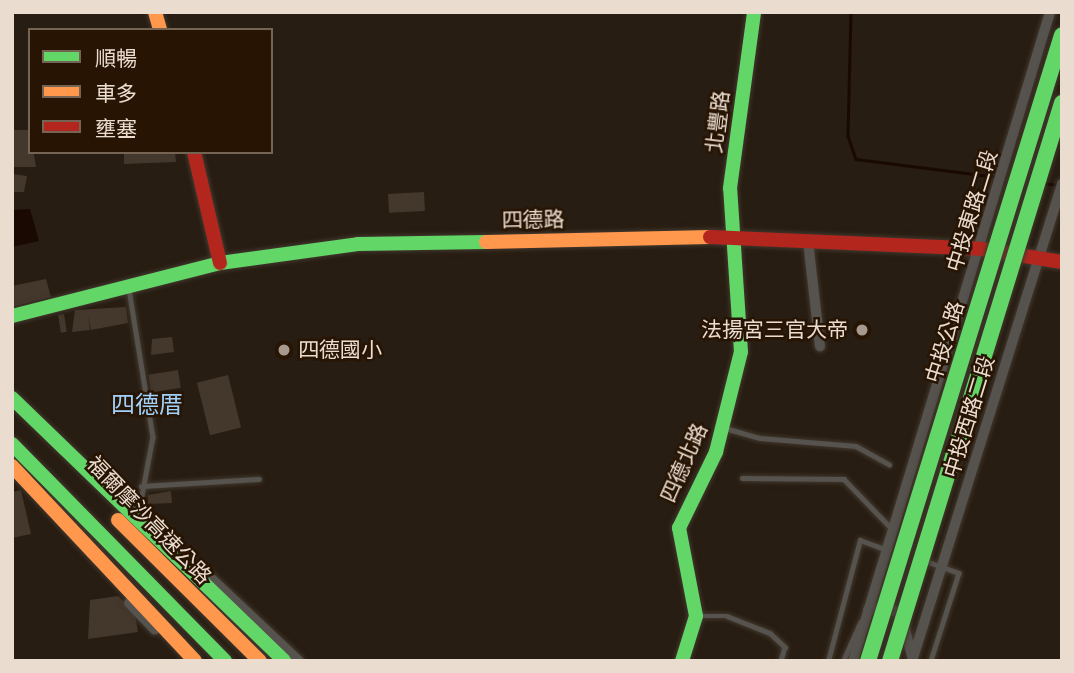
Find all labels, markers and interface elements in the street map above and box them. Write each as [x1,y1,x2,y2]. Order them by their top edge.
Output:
legend [28,28,273,154]
text: 順暢 [95,47,137,70]
text: 車多 [95,82,137,105]
street label: 北豐路 [702,89,734,155]
text: 壅塞 [95,117,137,140]
street label: 中投東路二段 [942,147,1002,275]
street label: 四德路 [501,207,565,233]
street label: 中投公路 [921,298,969,386]
place label: 法揚宮三官大帝 [701,317,848,343]
marker: 法揚宮三官大帝 [854,322,870,338]
place label: 四德國小 [298,337,382,363]
marker: 四德國小 [276,342,292,358]
street label: 中投西路二段 [939,353,999,481]
district label: 四德厝 [111,391,183,419]
street label: 四德北路 [655,420,713,506]
street label: 福爾摩沙高速公路 [82,451,216,589]

